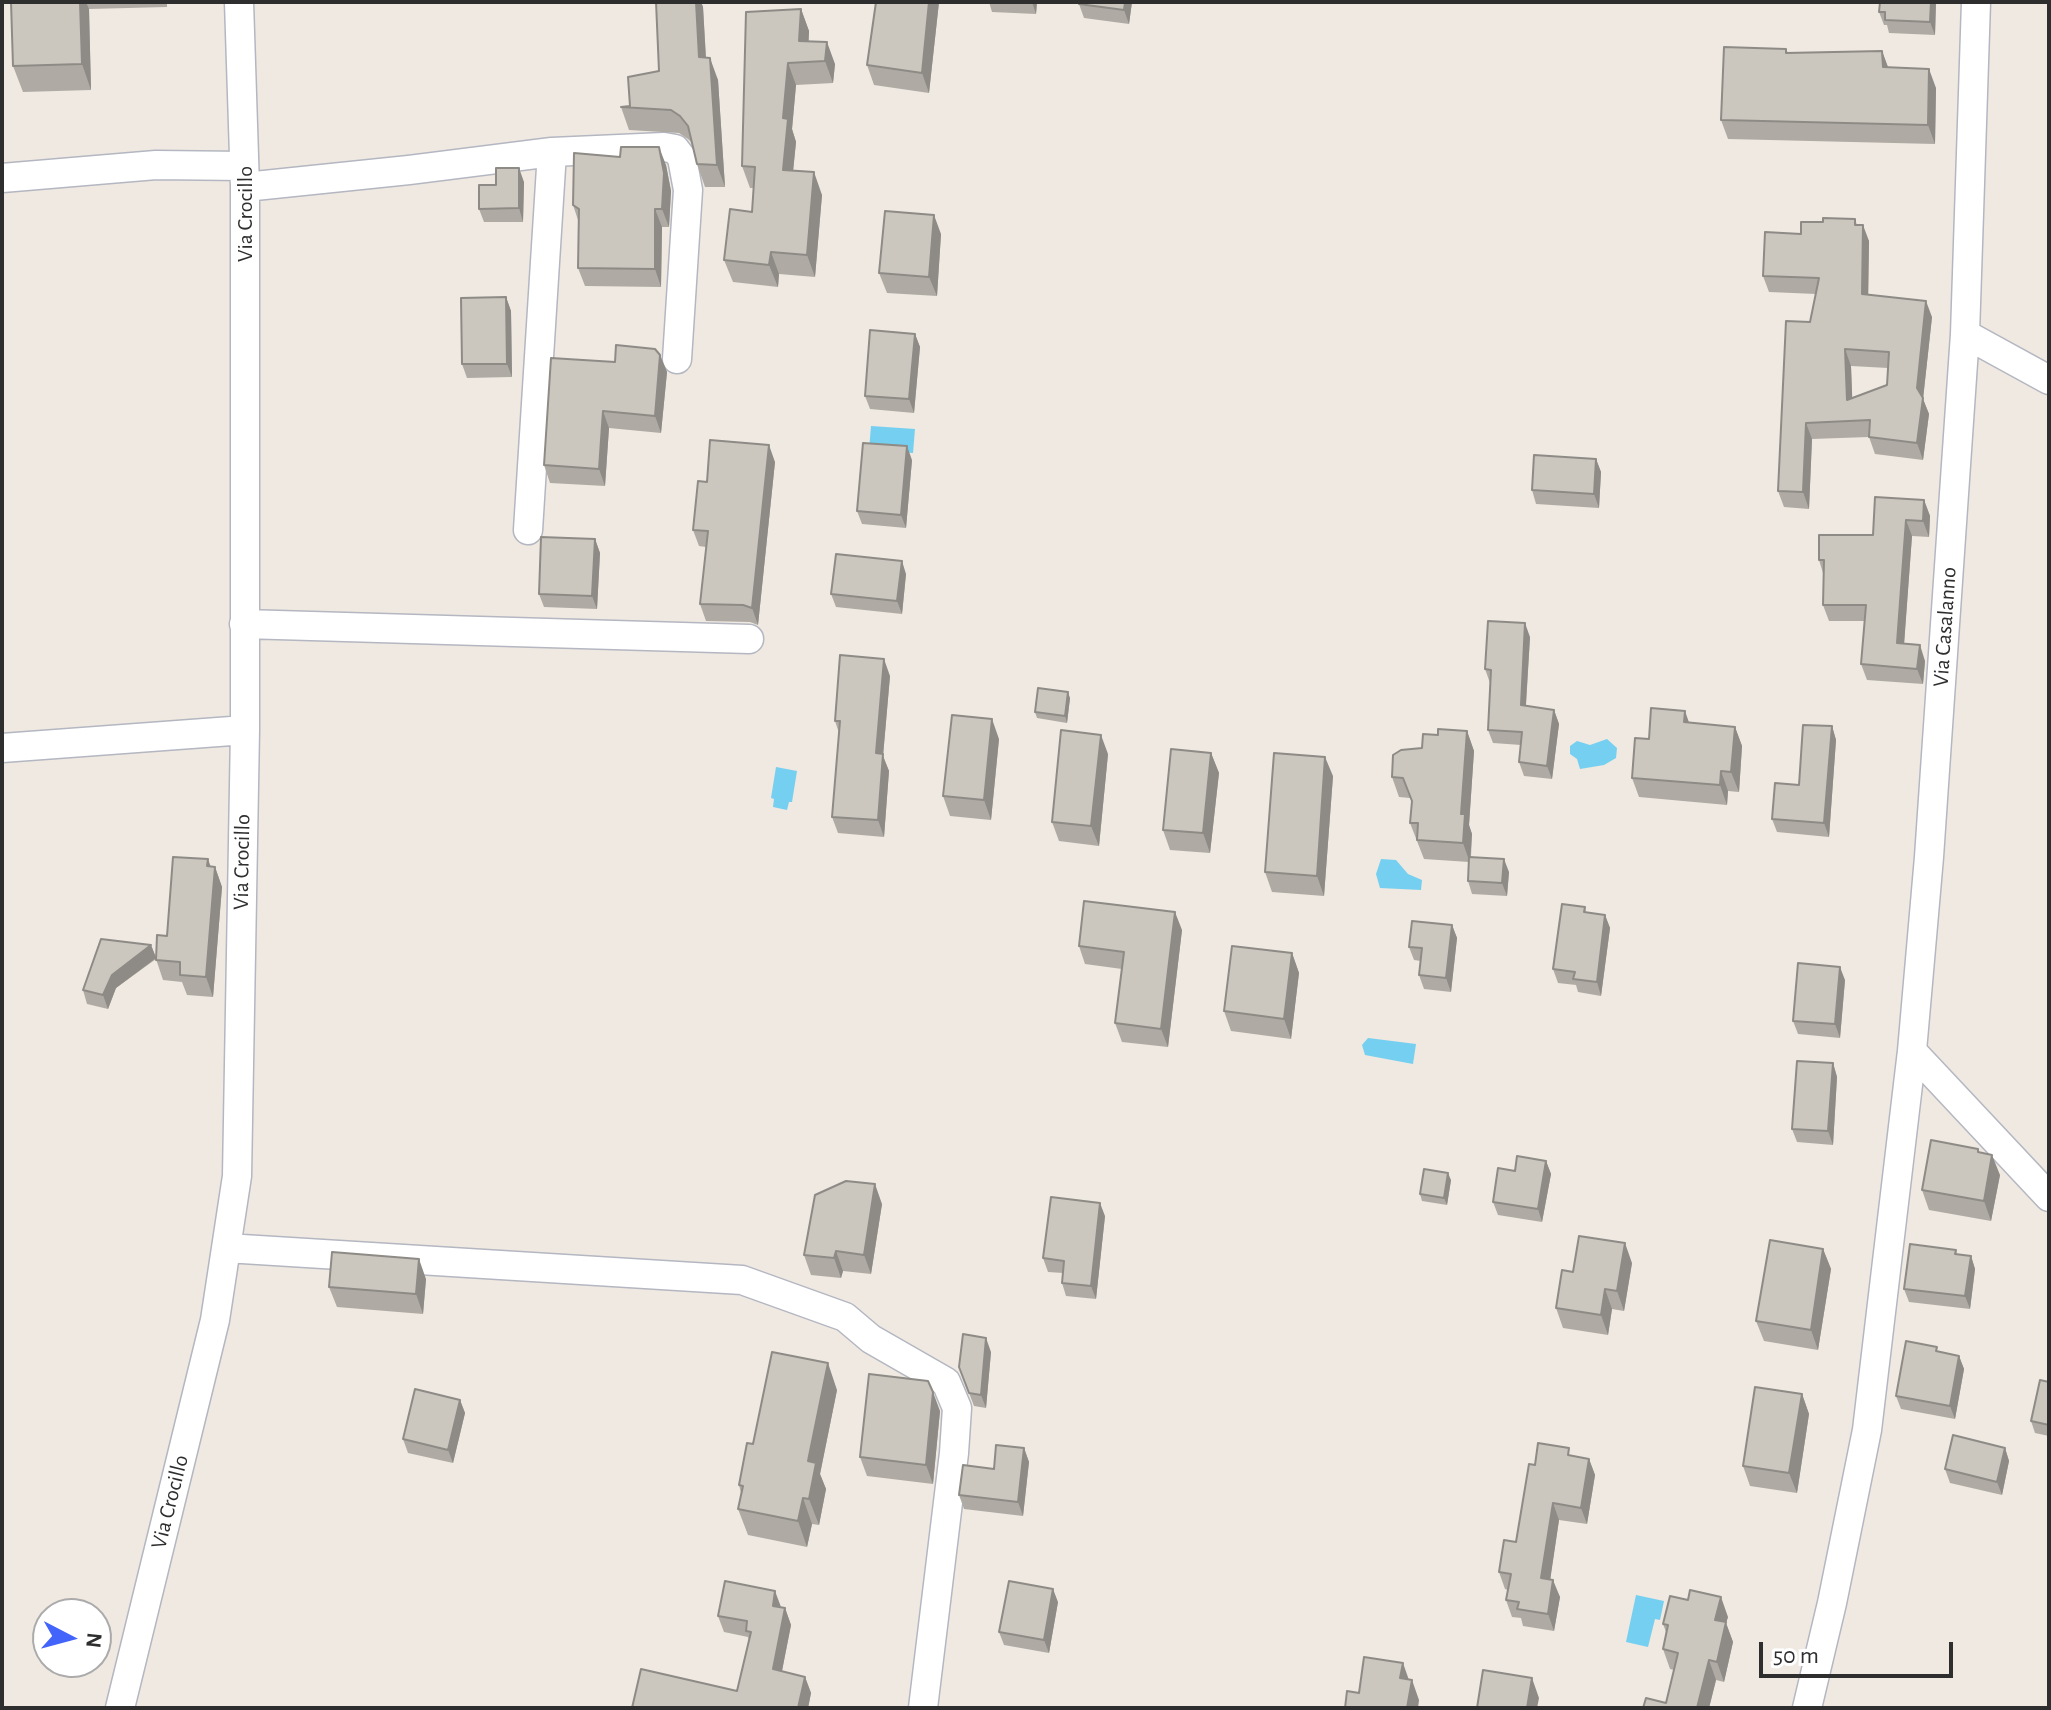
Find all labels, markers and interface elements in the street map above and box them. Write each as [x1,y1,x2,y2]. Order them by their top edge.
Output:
street label: Via Crocillo [232,166,258,262]
street label: Via Casalanno [1928,566,1962,688]
street label: Via Crocillo [228,814,256,910]
street label: Via Crocillo [146,1452,194,1552]
north arrow [32,1598,112,1678]
scale bar [1763,1626,1957,1676]
text: N [82,1632,106,1649]
text: 50 m [1773,1644,1819,1668]

